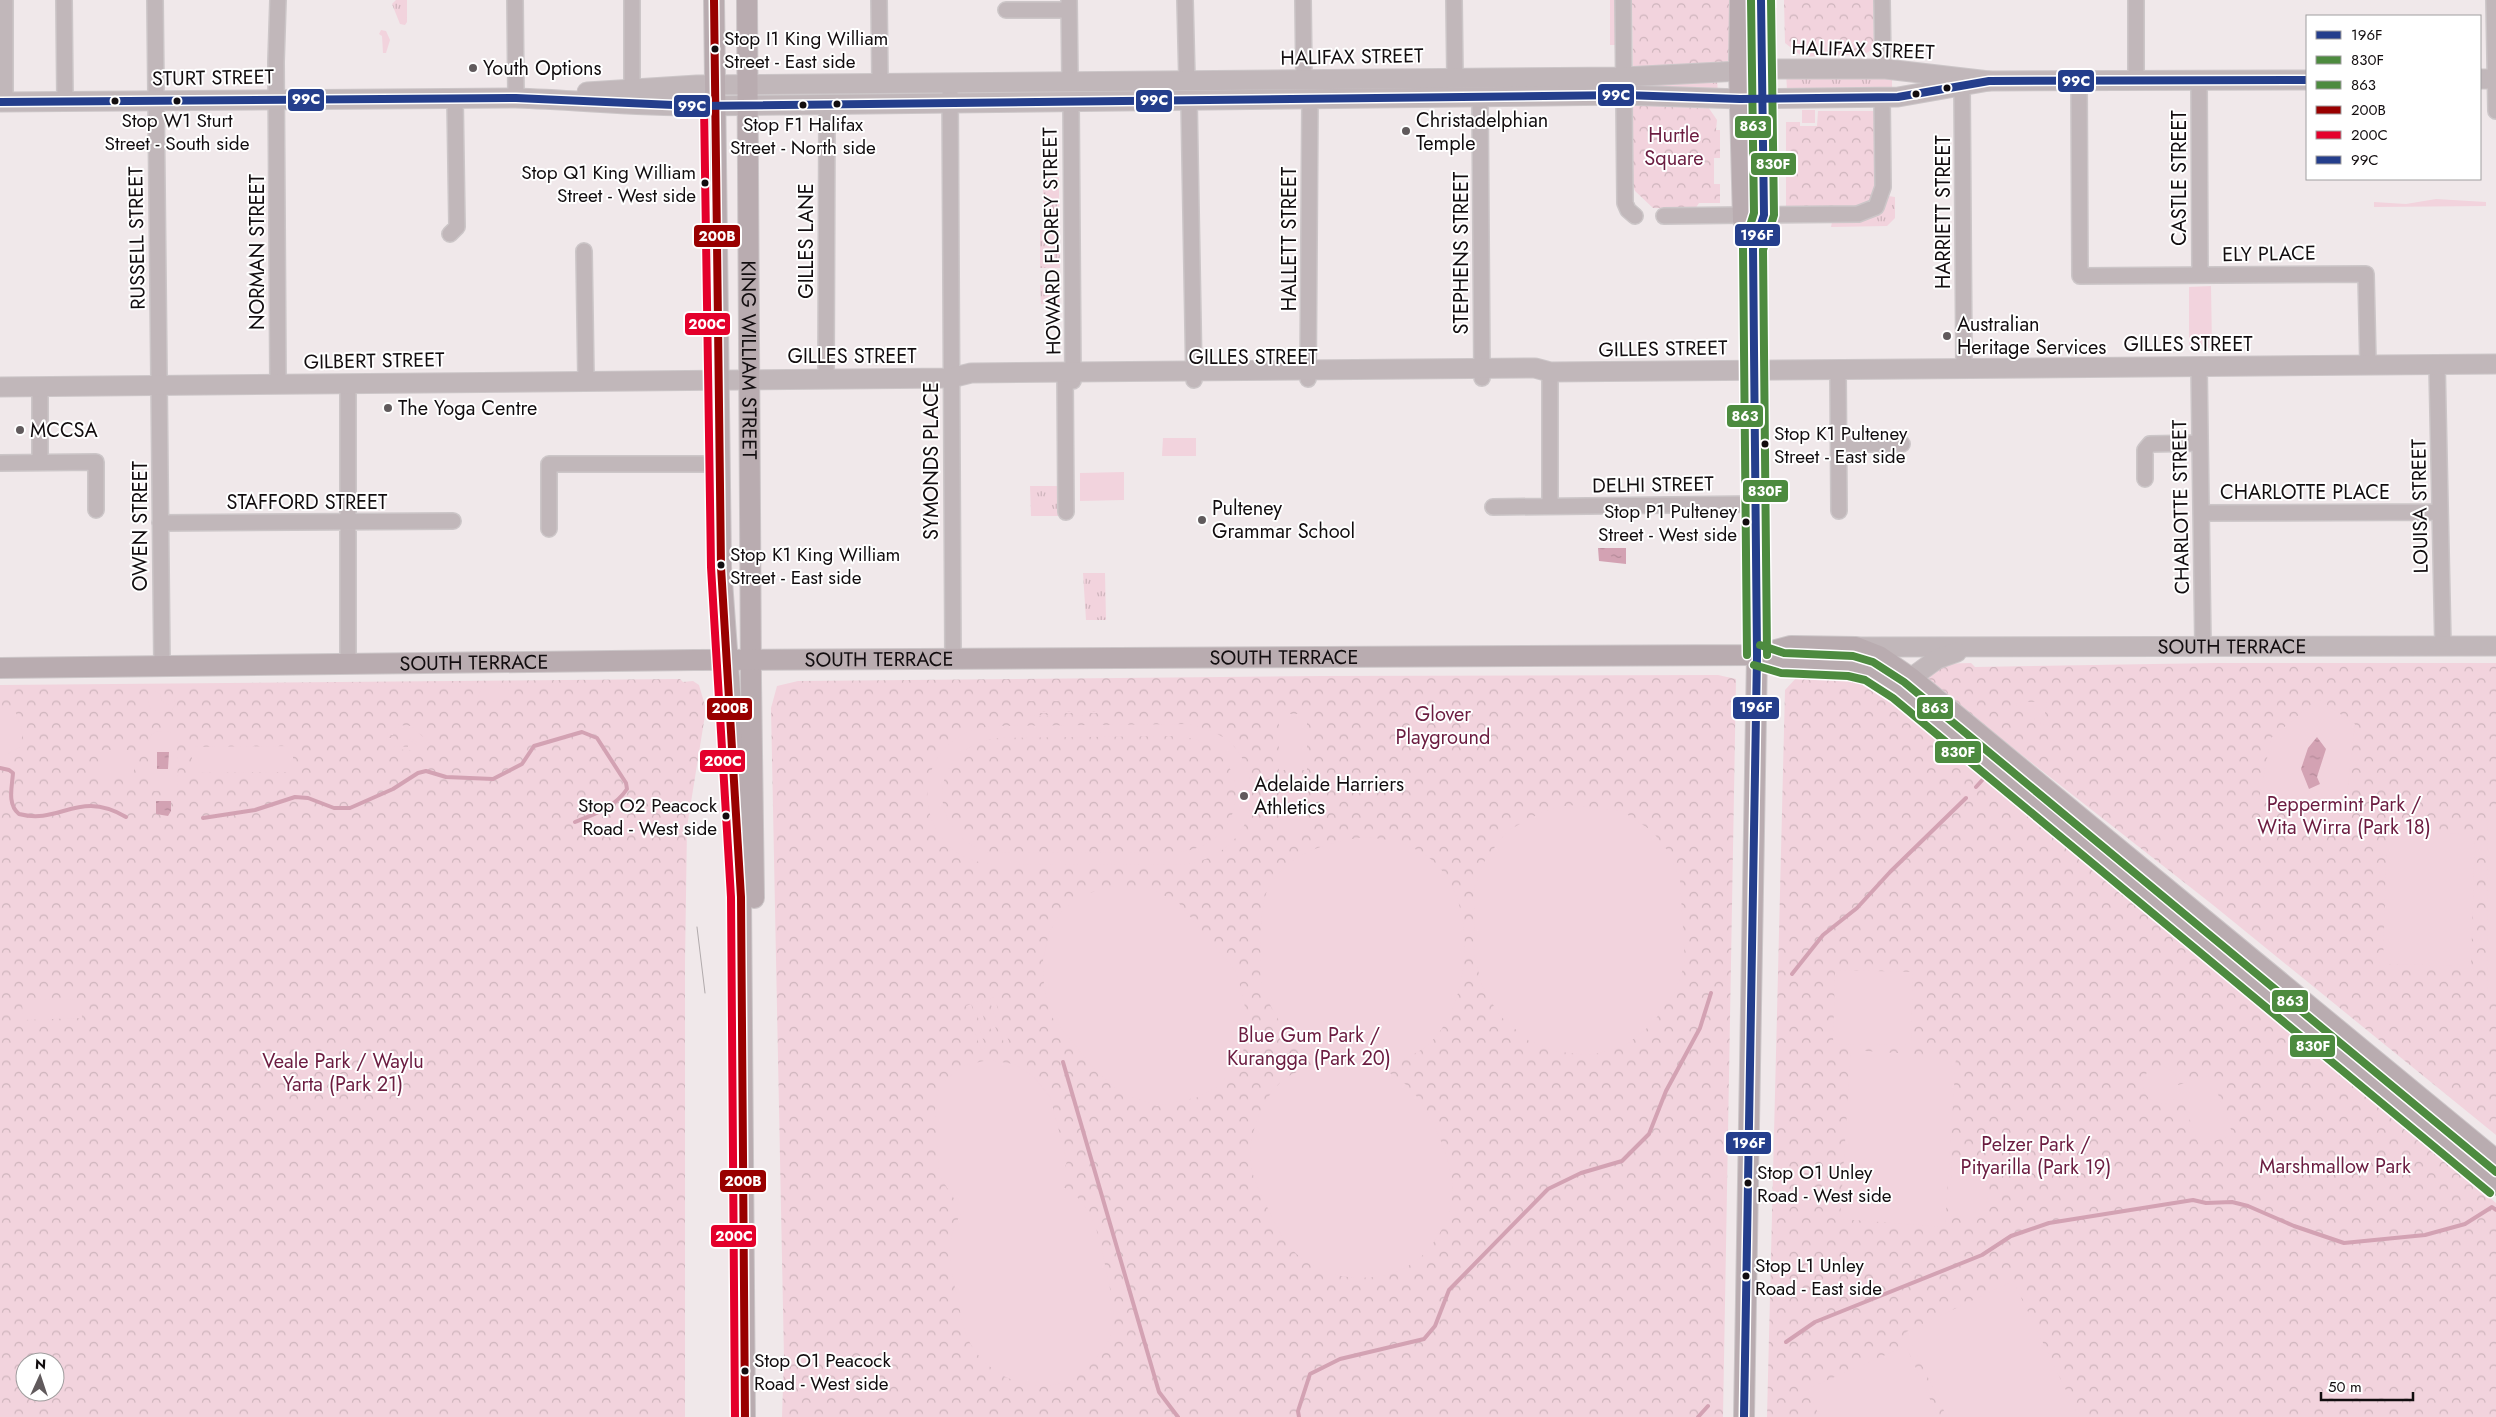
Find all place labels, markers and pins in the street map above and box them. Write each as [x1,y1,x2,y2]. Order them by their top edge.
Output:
place label: Stop I1 King William Street - East side [724,25,888,75]
marker: Stop I1 King William Street - East side [710,44,720,54]
place label: Youth Options [483,54,602,83]
marker: Youth Options [467,62,479,74]
unlabelled marker [1942,83,1952,93]
unlabelled marker [1911,89,1921,99]
unlabelled marker [110,96,120,106]
marker: Stop W1 Sturt Street - South side [172,96,182,106]
unlabelled marker [832,99,842,109]
marker: Stop F1 Halifax Street - North side [798,100,808,110]
place label: Christadelphian Temple [1416,106,1548,158]
place label: Stop W1 Sturt Street - South side [105,107,250,157]
place label: Stop F1 Halifax Street - North side [730,111,876,161]
marker: Christadelphian Temple [1400,125,1412,137]
place label: Stop Q1 King William Street - West side [521,159,696,209]
marker: Stop Q1 King William Street - West side [700,178,710,188]
place label: Australian Heritage Services [1957,310,2106,362]
marker: Australian Heritage Services [1941,330,1953,342]
place label: The Yoga Centre [398,394,537,423]
marker: The Yoga Centre [382,402,394,414]
place label: MCCSA [30,416,99,445]
place label: Stop K1 Pulteney Street - East side [1774,420,1908,470]
marker: MCCSA [14,424,26,436]
marker: Stop K1 Pulteney Street - East side [1760,439,1770,449]
place label: Pulteney Grammar School [1212,494,1355,546]
place label: Stop P1 Pulteney Street - West side [1598,498,1738,548]
marker: Pulteney Grammar School [1196,514,1208,526]
marker: Stop P1 Pulteney Street - West side [1741,517,1751,527]
place label: Stop K1 King William Street - East side [730,541,900,591]
marker: Stop K1 King William Street - East side [716,560,726,570]
place label: Adelaide Harriers Athletics [1254,770,1404,822]
marker: Adelaide Harriers Athletics [1238,790,1250,802]
place label: Stop O2 Peacock Road - West side [578,792,718,842]
marker: Stop O2 Peacock Road - West side [721,811,731,821]
place label: Stop O1 Unley Road - West side [1757,1159,1892,1209]
marker: Stop O1 Unley Road - West side [1743,1178,1753,1188]
place label: Stop L1 Unley Road - East side [1755,1252,1882,1302]
marker: Stop L1 Unley Road - East side [1741,1271,1751,1281]
place label: Stop O1 Peacock Road - West side [754,1347,891,1397]
marker: Stop O1 Peacock Road - West side [740,1366,750,1376]

